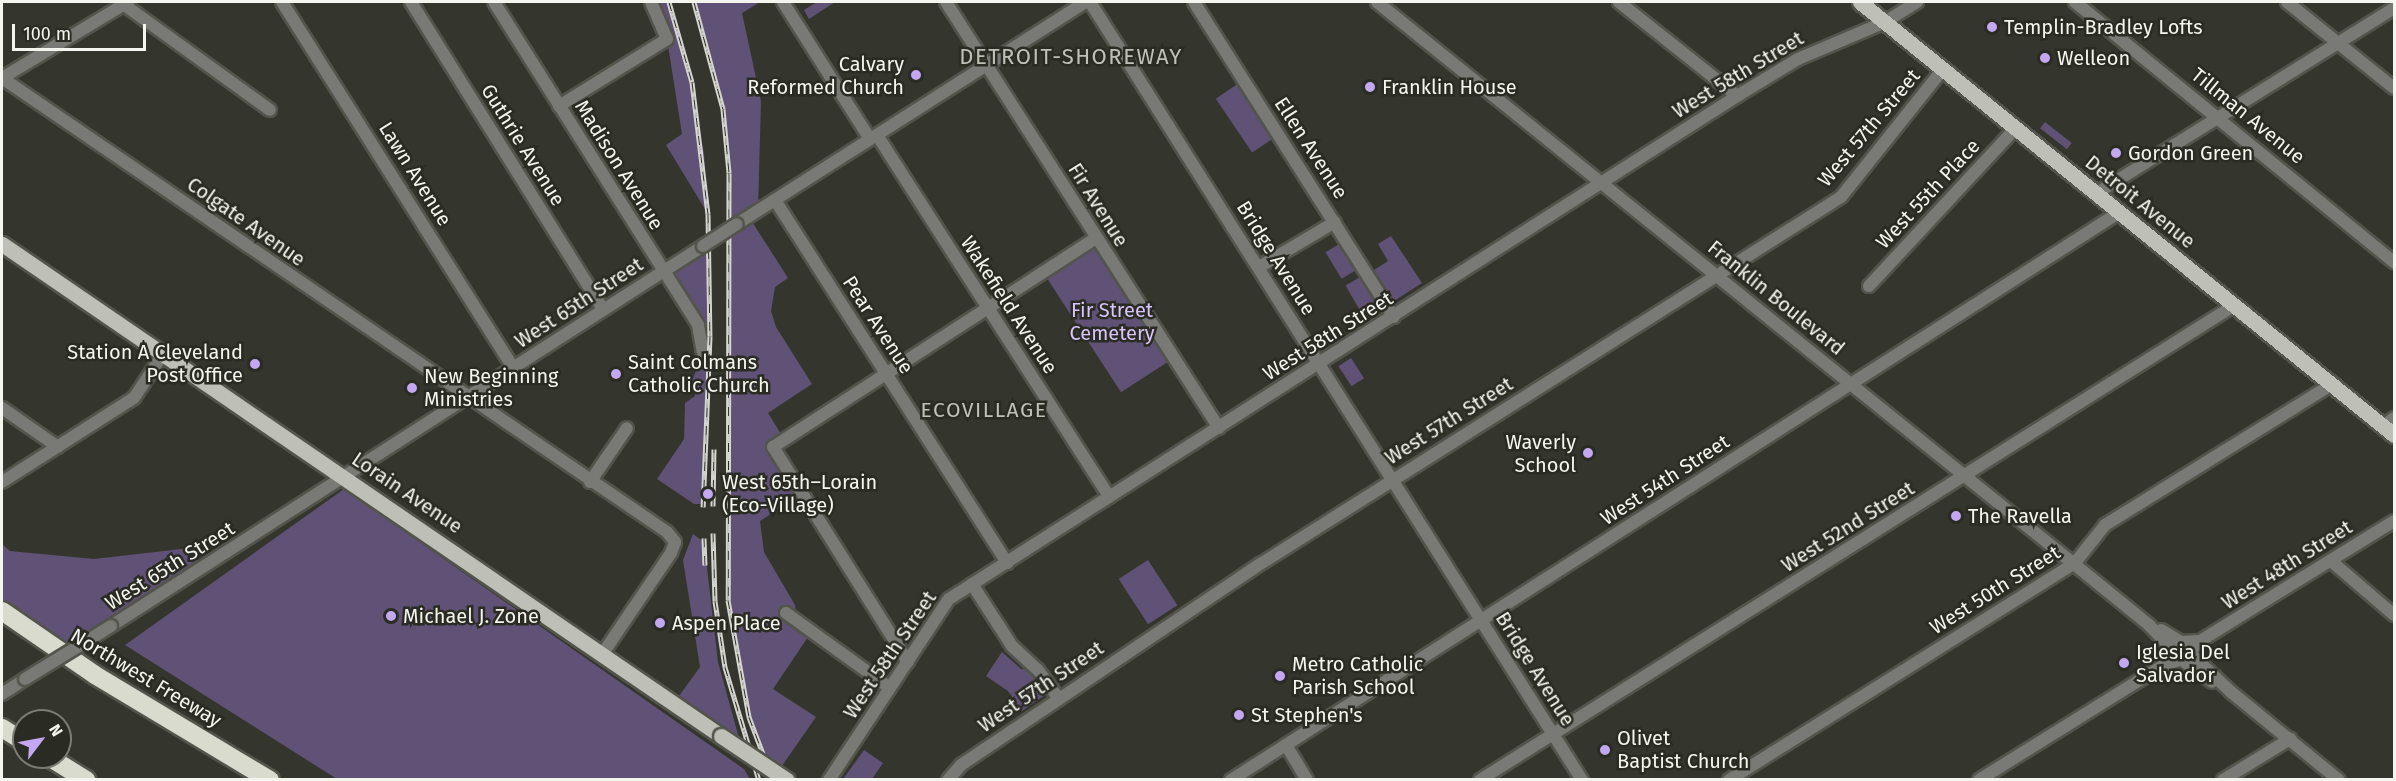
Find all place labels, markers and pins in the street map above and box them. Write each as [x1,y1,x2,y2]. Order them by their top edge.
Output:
place label: Templin-Bradley Lofts [2004,15,2203,39]
marker: Templin-Bradley Lofts [1985,20,1999,34]
place label: Welleon [2057,46,2130,70]
marker: Welleon [2038,51,2052,65]
place label: Calvary Reformed Church [747,52,904,99]
marker: Calvary Reformed Church [909,68,923,82]
place label: Franklin House [1382,75,1517,99]
marker: Franklin House [1363,80,1377,94]
place label: Gordon Green [2128,141,2253,165]
marker: Gordon Green [2109,146,2123,160]
place label: Station A Cleveland Post Office [67,340,243,387]
place label: Saint Colmans Catholic Church [628,350,770,397]
marker: Station A Cleveland Post Office [248,357,262,371]
place label: New Beginning Ministries [424,365,558,412]
marker: Saint Colmans Catholic Church [609,367,623,381]
marker: New Beginning Ministries [405,381,419,395]
place label: Waverly School [1506,430,1576,477]
marker: Waverly School [1581,446,1595,460]
place label: West 65th–Lorain (Eco-Village) [722,470,877,517]
marker: West 65th–Lorain (Eco-Village) [699,485,717,503]
place label: The Ravella [1968,504,2072,528]
marker: The Ravella [1949,509,1963,523]
place label: Michael J. Zone [403,604,539,628]
marker: Michael J. Zone [384,609,398,623]
place label: Aspen Place [672,611,781,635]
marker: Aspen Place [653,616,667,630]
place label: Iglesia Del Salvador [2136,640,2230,687]
place label: Metro Catholic Parish School [1292,652,1423,699]
marker: Iglesia Del Salvador [2117,656,2131,670]
marker: Metro Catholic Parish School [1273,669,1287,683]
place label: St Stephen's [1251,703,1363,727]
marker: St Stephen's [1232,708,1246,722]
place label: Olivet Baptist Church [1617,726,1749,773]
marker: Olivet Baptist Church [1598,743,1612,757]

